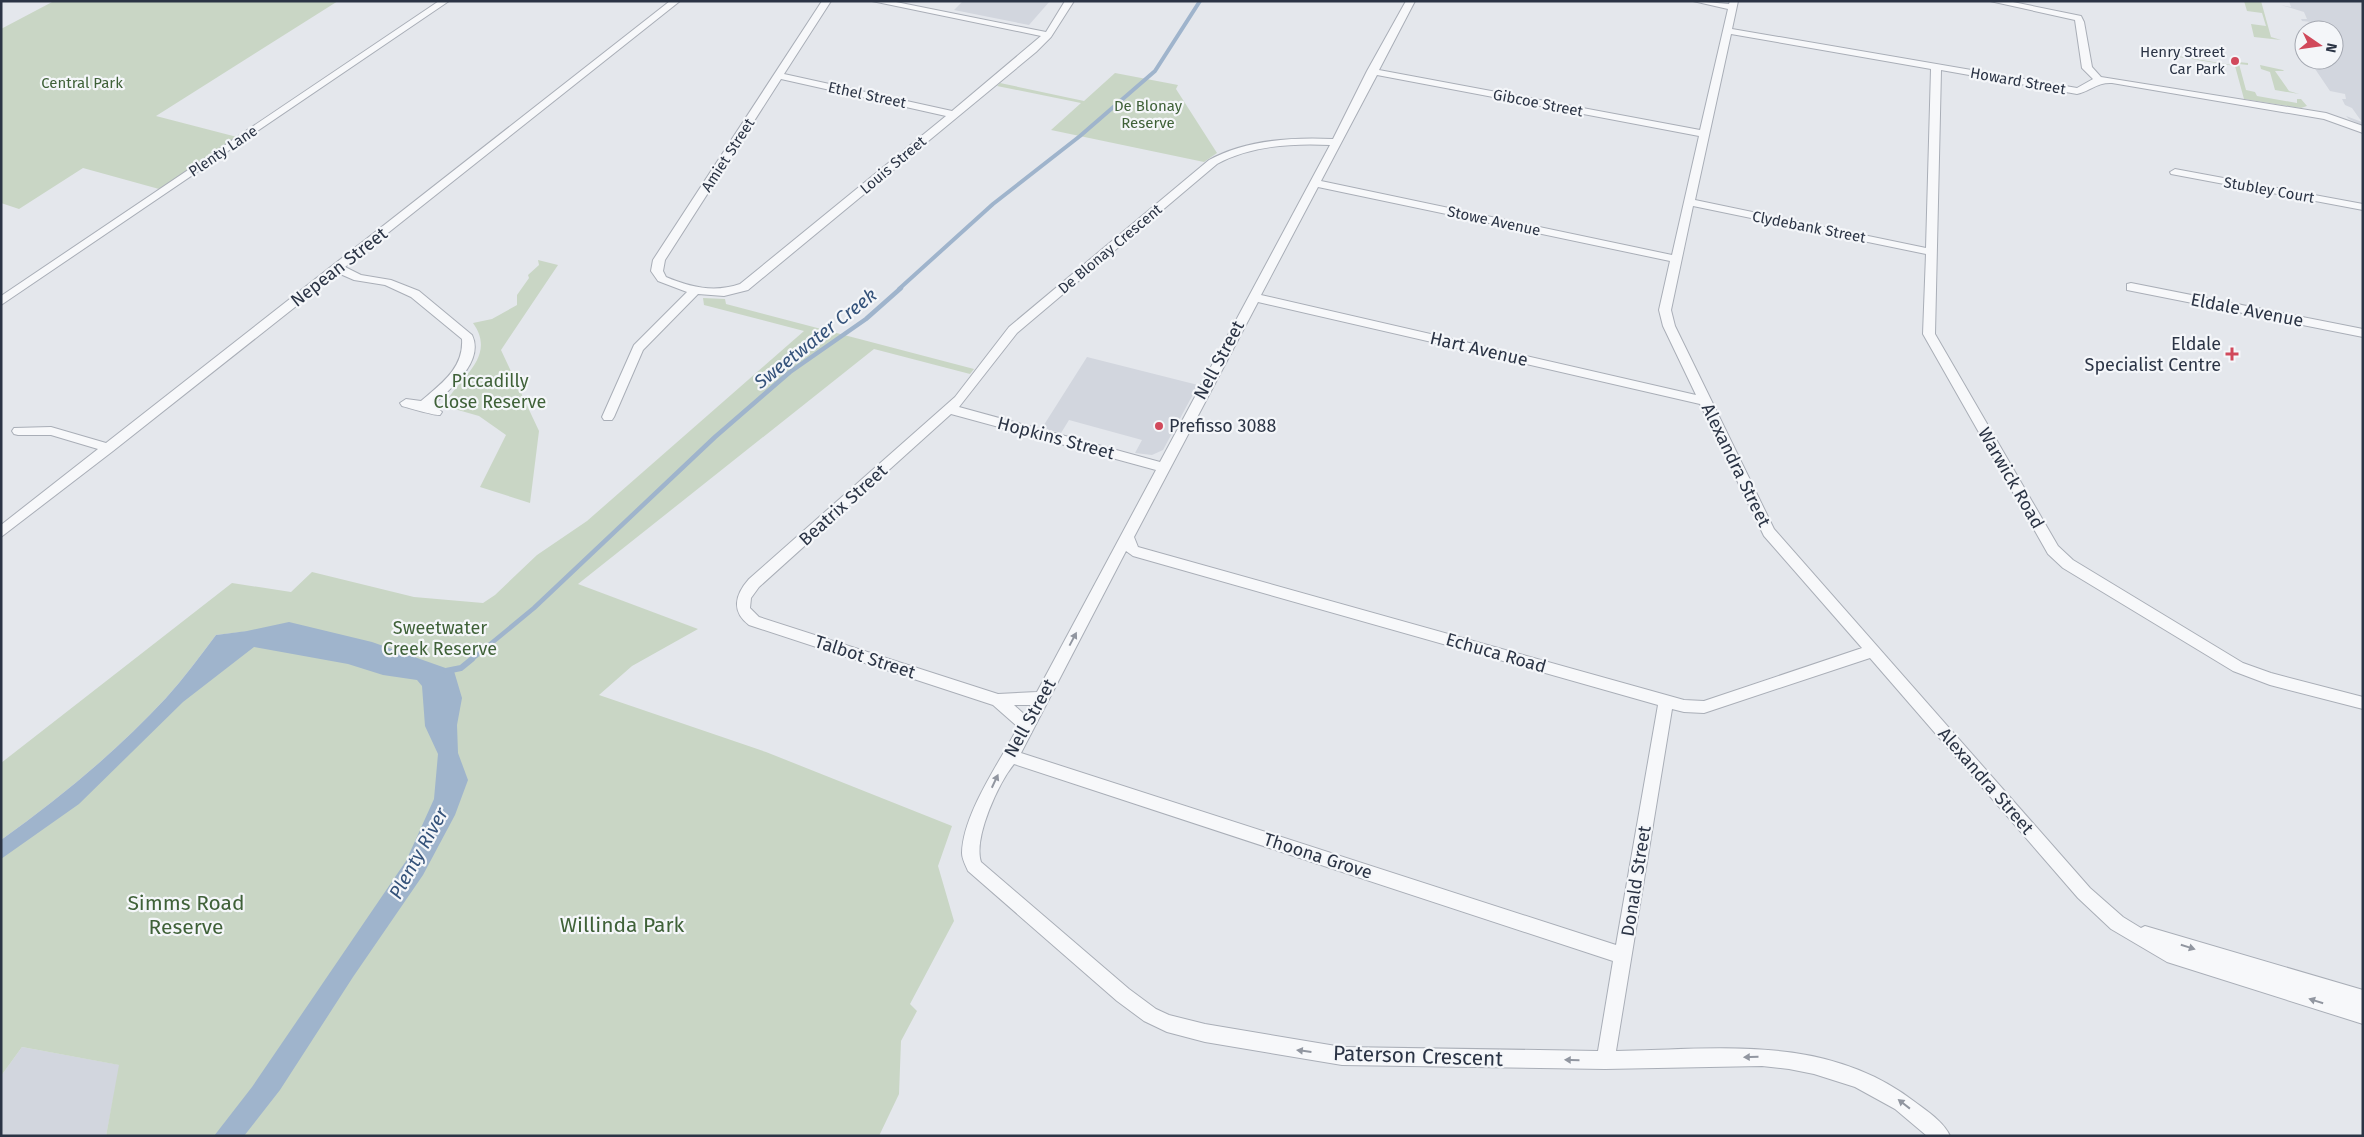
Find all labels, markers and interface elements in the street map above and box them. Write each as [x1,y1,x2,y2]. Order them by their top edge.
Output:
north arrow [2294,20,2344,70]
text: N [2322,41,2341,54]
place label: Henry Street Car Park [2140,43,2226,78]
marker: Henry Street Car Park [2229,55,2241,67]
street label: Howard Street [1969,64,2068,98]
park label: Central Park [41,74,123,92]
street label: Ethel Street [826,78,908,112]
street label: Gibcoe Street [1492,85,1585,121]
park label: De Blonay Reserve [1114,97,1183,132]
street label: Amiet Street [698,114,759,195]
street label: Plenty Lane [185,121,261,181]
street label: Louis Street [856,132,930,198]
street label: Stubley Court [2222,173,2316,207]
street label: De Blonay Crescent [1054,200,1166,298]
street label: Stowe Avenue [1446,202,1542,240]
street label: Clydebank Street [1751,207,1868,247]
street label: Nepean Street [286,222,392,311]
water label: Sweetwater Creek [749,283,881,394]
street label: Eldale Avenue [2189,288,2305,332]
street label: Nell Street [1189,316,1249,403]
street label: Hart Avenue [1428,327,1530,371]
place label: Eldale Specialist Centre [2085,333,2221,376]
marker: Eldale Specialist Centre [2225,347,2239,361]
park label: Piccadilly Close Reserve [434,370,546,413]
street label: Alexandra Street [1697,400,1776,531]
street label: Hopkins Street [995,412,1117,464]
place label: Prefisso 3088 [1169,415,1277,437]
marker: Prefisso 3088 [1153,420,1165,432]
street label: Warwick Road [1973,424,2049,532]
street label: Beatrix Street [794,459,892,550]
park label: Sweetwater Creek Reserve [383,617,497,660]
street label: Echuca Road [1443,628,1549,678]
street label: Talbot Street [812,630,919,684]
one-way arrow [1069,632,1077,646]
street label: Nell Street [999,675,1061,761]
street label: Alexandra Street [1934,723,2039,839]
one-way arrow [991,774,999,788]
water label: Plenty River [384,803,453,903]
street label: Donald Street [1616,824,1656,938]
street label: Thoona Grove [1261,828,1375,884]
park label: Simms Road Reserve [127,890,245,940]
park label: Willinda Park [560,912,685,938]
one-way arrow [2181,943,2196,951]
one-way arrow [2309,996,2324,1004]
street label: Paterson Crescent [1333,1040,1504,1072]
one-way arrow [1296,1047,1312,1055]
one-way arrow [1743,1053,1759,1061]
one-way arrow [1563,1056,1579,1064]
one-way arrow [1898,1098,1911,1109]

